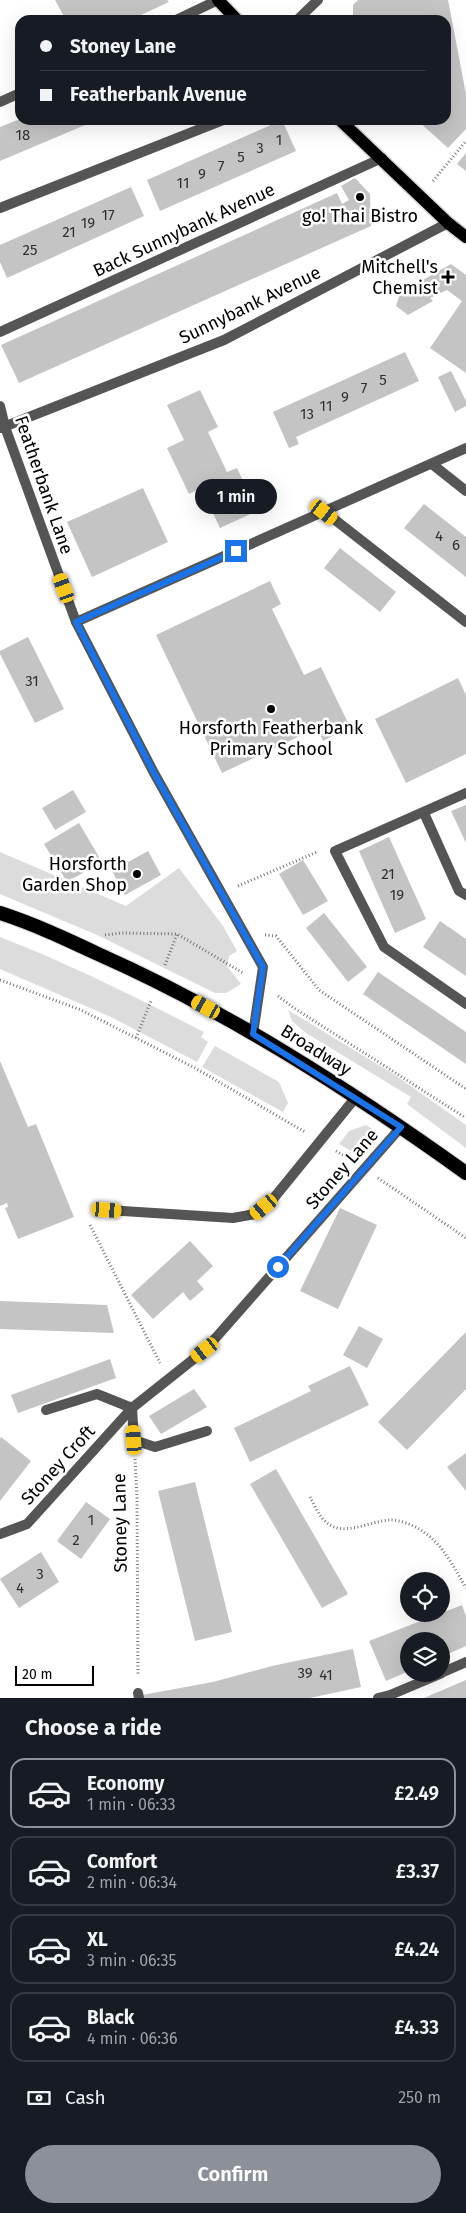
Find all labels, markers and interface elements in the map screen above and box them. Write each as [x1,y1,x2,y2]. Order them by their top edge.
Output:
text: Stoney Lane [70,35,176,58]
text: Featherbank Avenue [70,83,247,106]
house number: 18 [16,126,30,144]
house number: 1 [276,131,282,149]
house number: 3 [256,139,264,157]
house number: 5 [237,148,245,166]
house number: 7 [218,157,225,175]
house number: 9 [198,165,206,183]
house number: 11 [177,174,189,192]
street label: Back Sunnybank Avenue [90,178,278,282]
marker: go! Thai Bistro [354,191,366,203]
place label: go! Thai Bistro [302,205,418,227]
house number: 17 [101,206,115,224]
house number: 19 [81,214,95,232]
house number: 21 [62,223,76,241]
house number: 25 [23,241,37,259]
place label: Mitchell's Chemist [361,256,438,299]
street label: Sunnybank Avenue [176,261,324,349]
marker: Mitchell's Chemist [442,271,454,283]
house number: 5 [379,371,387,389]
house number: 7 [361,379,368,397]
house number: 9 [341,388,349,406]
house number: 11 [320,397,332,415]
house number: 13 [300,405,314,423]
street label: Featherbank Lane [10,413,78,557]
callout: 1 min [195,478,277,514]
text: 1 min [217,487,255,506]
car [307,497,340,527]
house number: 4 [435,527,443,545]
house number: 6 [452,536,460,554]
route end [225,540,247,562]
car [51,571,76,605]
house number: 31 [25,672,39,690]
marker: Horsforth Featherbank Primary School [265,703,277,715]
place label: Horsforth Featherbank Primary School [179,717,364,760]
place label: Horsforth Garden Shop [22,853,127,896]
house number: 21 [381,865,395,883]
marker: Horsforth Garden Shop [131,868,143,880]
house number: 19 [390,886,404,904]
car [189,993,222,1021]
street label: Broadway [277,1020,356,1080]
street label: Stoney Lane [301,1124,383,1214]
car [247,1192,280,1222]
car [91,1201,122,1219]
route start [267,1256,289,1278]
car [188,1335,221,1365]
street label: Stoney Croft [16,1420,100,1509]
car [125,1425,142,1455]
street label: Stoney Lane [108,1473,132,1573]
house number: 1 [88,1511,94,1529]
house number: 2 [72,1531,80,1549]
house number: 3 [36,1565,44,1583]
map controls [400,1572,450,1682]
button: locate [400,1572,450,1622]
house number: 4 [16,1579,24,1597]
button: layers [400,1632,450,1682]
scale bar [15,1663,94,1686]
house number: 39 [297,1664,313,1682]
text: 20 m [22,1666,52,1683]
house number: 41 [319,1666,333,1684]
text: Choose a ride [25,1714,161,1741]
icon: car [27,1771,72,1816]
text: Economy [87,1772,164,1795]
text: £2.49 [394,1782,439,1805]
text: 1 min · 06:33 [87,1795,176,1814]
icon: car [27,1849,72,1894]
text: Comfort [87,1850,157,1873]
text: £3.37 [396,1860,439,1883]
text: 2 min · 06:34 [87,1873,177,1892]
icon: car [27,1927,72,1972]
text: XL [87,1928,108,1951]
text: £4.24 [395,1938,439,1961]
text: 3 min · 06:35 [87,1951,177,1970]
icon: car [27,2005,72,2050]
text: Black [87,2006,134,2029]
text: £4.33 [394,2016,439,2039]
text: 4 min · 06:36 [87,2029,178,2048]
icon: cash [25,2084,53,2112]
text: Cash [65,2086,106,2109]
text: 250 m [398,2088,441,2107]
button: Confirm [25,2145,441,2203]

